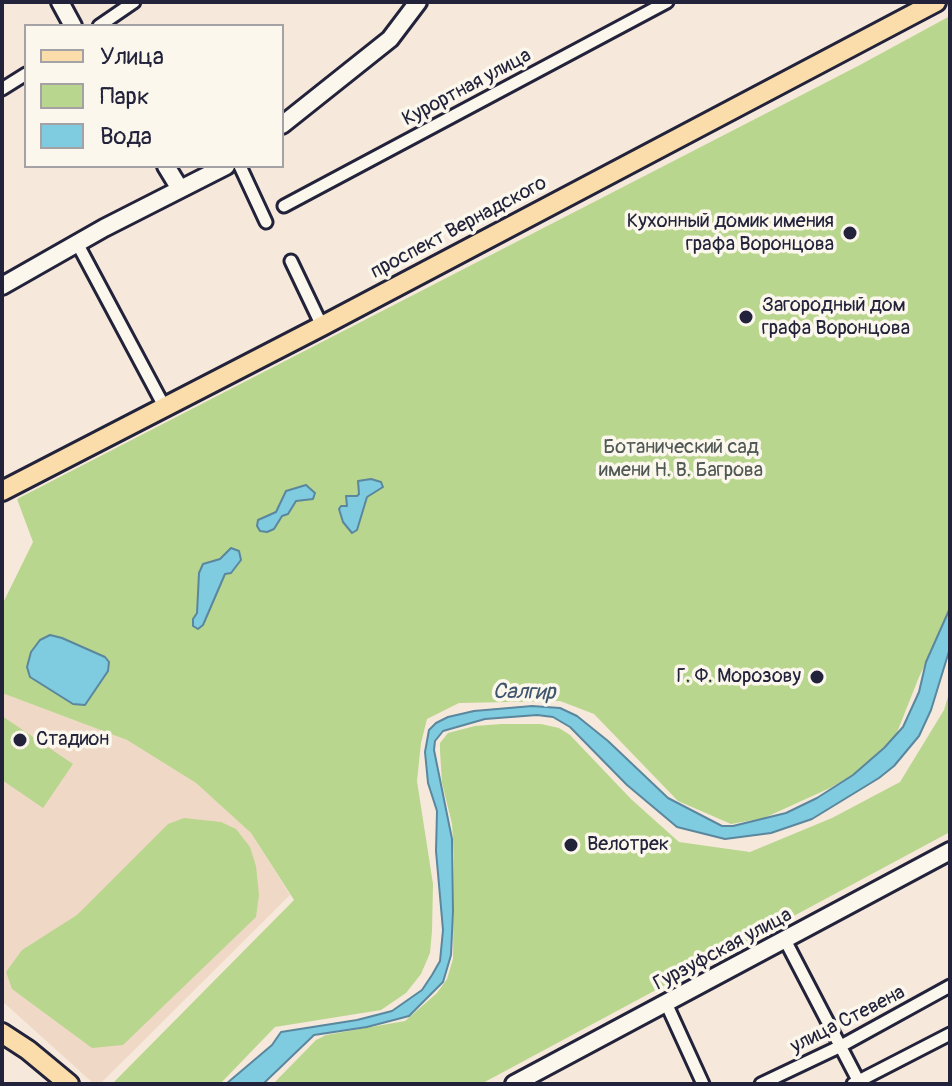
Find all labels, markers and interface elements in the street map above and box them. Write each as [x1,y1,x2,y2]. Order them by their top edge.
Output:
legend [24,24,284,168]
text: Улица [100,42,164,71]
street label: Курортная улица [398,44,536,132]
text: Парк [100,82,149,111]
text: Вода [100,122,152,151]
street label: проспект Вернадского [367,171,551,285]
place label: Кухонный домик имения графа Воронцова [627,210,834,257]
marker: Кухонный домик имения графа Воронцова [841,224,859,242]
place label: Загородный дом графа Воронцова [762,294,910,341]
marker: Загородный дом графа Воронцова [737,308,755,326]
park label: Ботанический сад имени Н. В. Багрова [599,436,763,483]
place label: Г. Ф. Морозову [677,665,801,689]
marker: Г. Ф. Морозову [808,668,826,686]
water label: Салгир [492,679,556,707]
place label: Стадион [36,728,109,752]
marker: Стадион [11,731,29,749]
place label: Велотрек [587,833,669,857]
marker: Велотрек [562,836,580,854]
street label: Гурзуфская улица [650,903,796,997]
street label: улица Стевена [787,981,909,1059]

